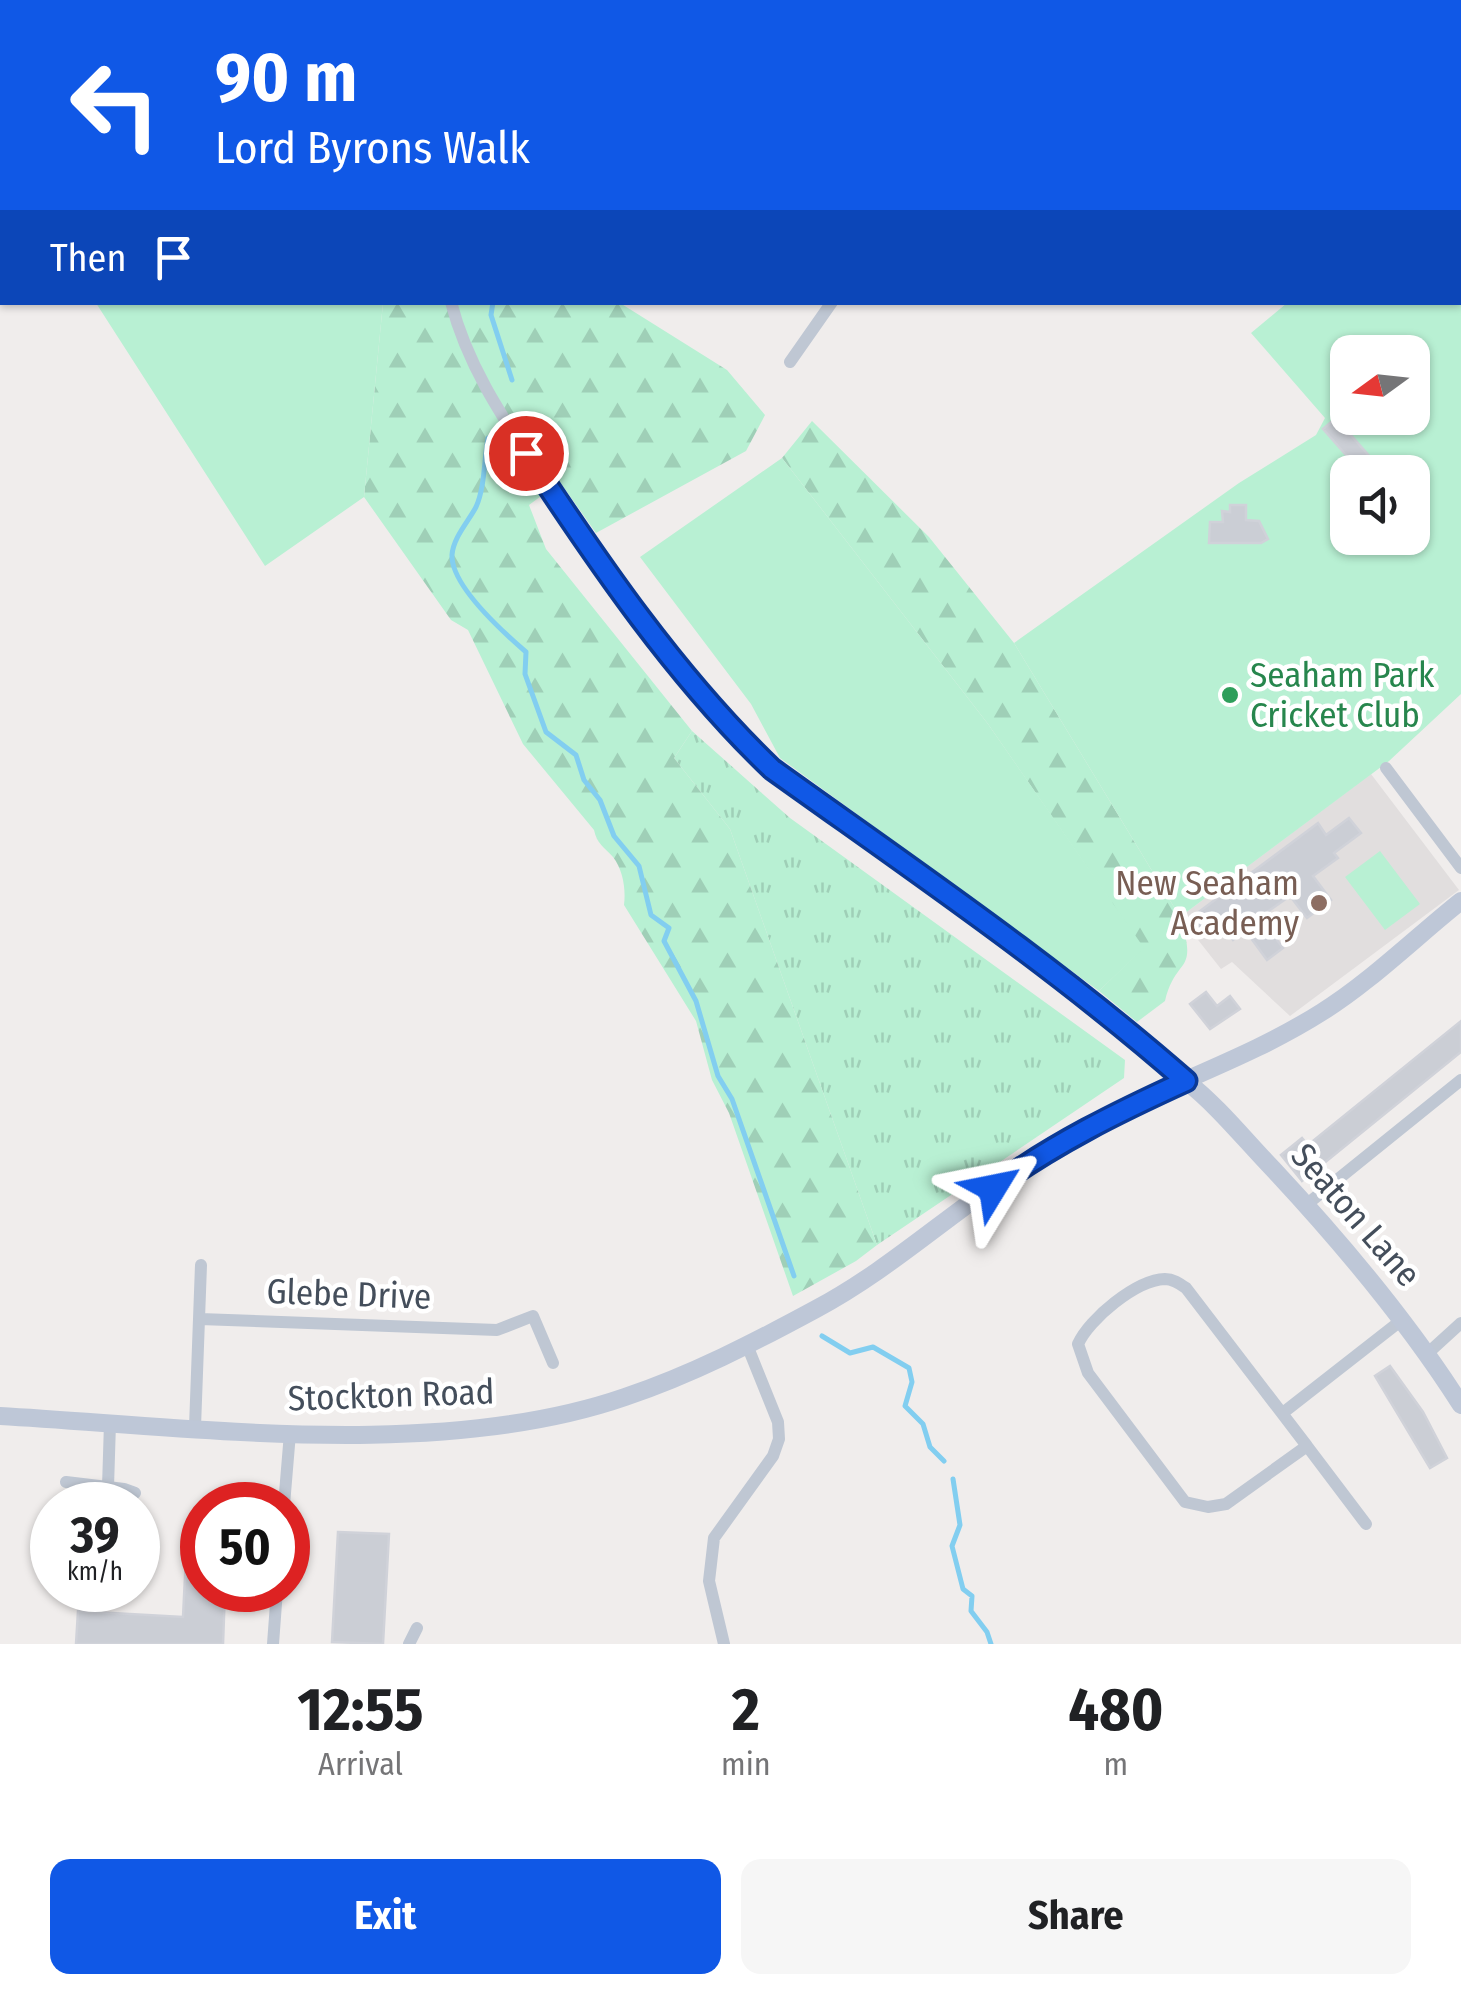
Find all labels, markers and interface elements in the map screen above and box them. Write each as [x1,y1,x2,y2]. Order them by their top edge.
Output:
text: 90 m [215,36,357,120]
icon: left [50,40,180,170]
text: Lord Byrons Walk [215,121,530,175]
icon: arrive [146,230,201,285]
text: Then [50,235,126,281]
north arrow [1330,335,1430,435]
map controls [1330,335,1430,555]
pin [484,411,569,496]
icon: arrive [499,426,554,481]
button: sound [1330,455,1430,555]
place label: Seaham Park Cricket Club [1250,654,1435,736]
marker: Seaham Park Cricket Club [1219,684,1241,706]
place label: New Seaham Academy [1115,862,1299,944]
marker: New Seaham Academy [1308,892,1330,914]
street label: Seaton Lane [1283,1135,1429,1295]
position arrow [941,1136,1045,1240]
street label: Glebe Drive [266,1270,432,1318]
street label: Stockton Road [287,1370,495,1420]
speed limit sign: 50 [180,1482,310,1612]
text: 39 [70,1505,120,1565]
text: km/h [67,1557,123,1587]
text: 12:55 [298,1674,424,1746]
text: 2 [732,1674,760,1746]
text: 480 [1068,1674,1163,1746]
text: Arrival [318,1745,403,1783]
text: min [721,1745,771,1783]
text: m [1103,1745,1128,1783]
button: Exit [50,1859,721,1974]
button: Share [741,1859,1411,1974]

